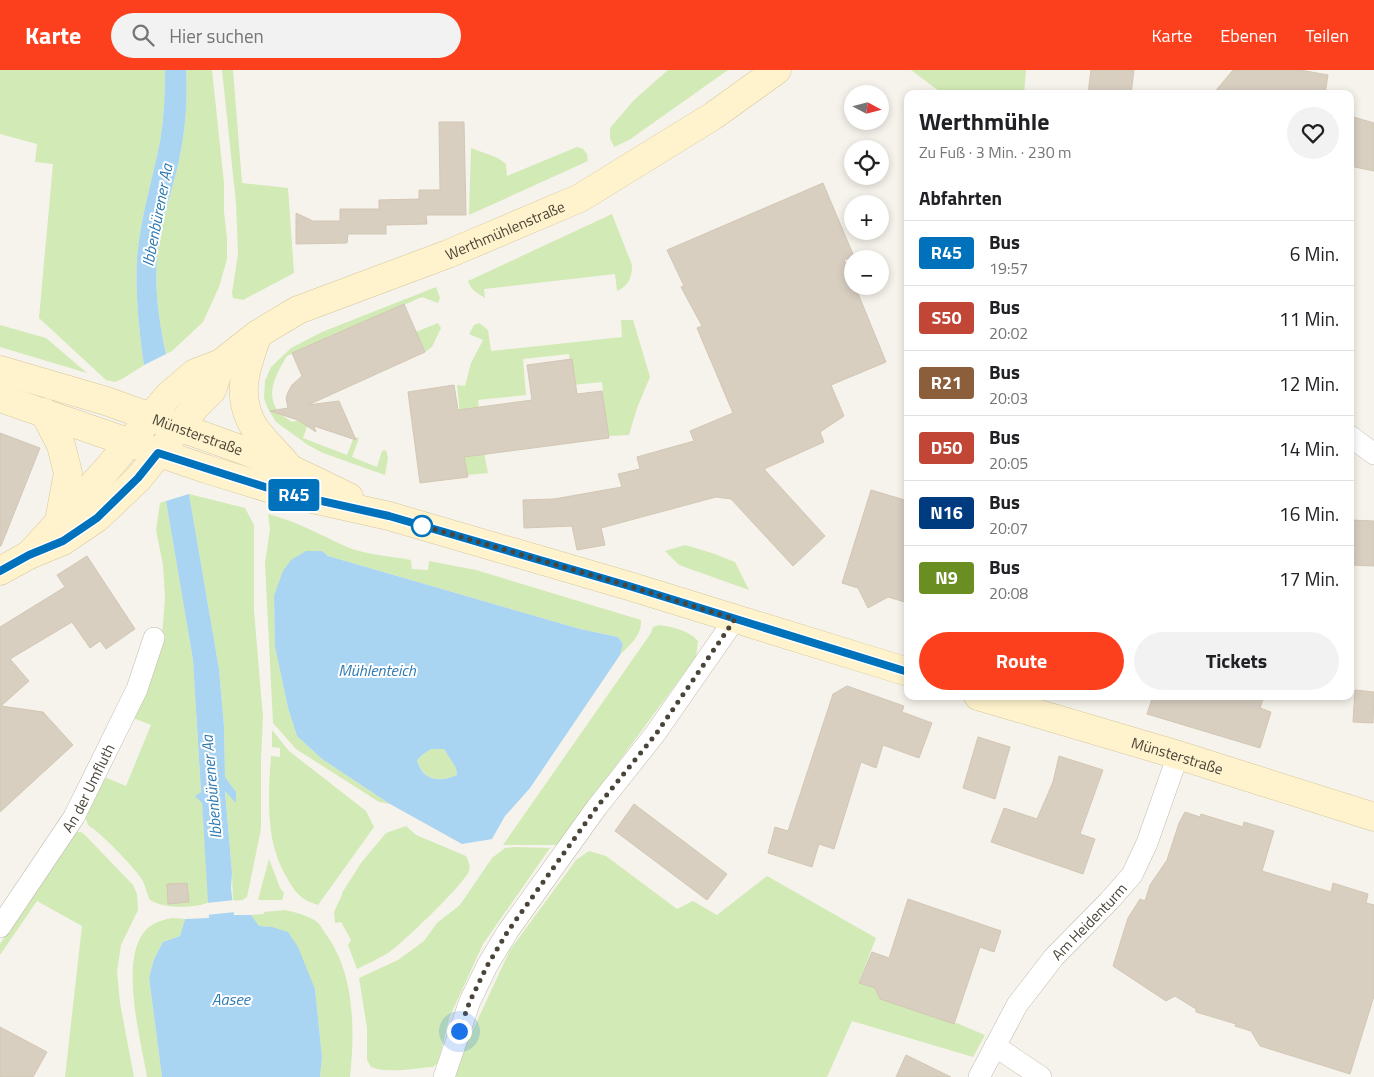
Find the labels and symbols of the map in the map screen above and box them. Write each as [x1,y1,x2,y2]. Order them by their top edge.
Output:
north arrow [844,85,889,130]
water label: Ibbenbürener Aa [135,161,179,268]
street label: Werthmühlenstraße [441,194,568,265]
street label: Münsterstraße [149,407,246,461]
line badge: R45 [265,479,323,511]
unlabelled marker [411,515,433,537]
water label: Mühlenteich [338,658,417,682]
street label: Münsterstraße [1129,730,1226,780]
water label: Ibbenbürener Aa [194,733,227,840]
street label: An der Umfluth [56,740,120,836]
street label: Am Heidenturm [1046,877,1132,965]
water label: Aasee [212,987,252,1011]
your location [447,1019,472,1044]

